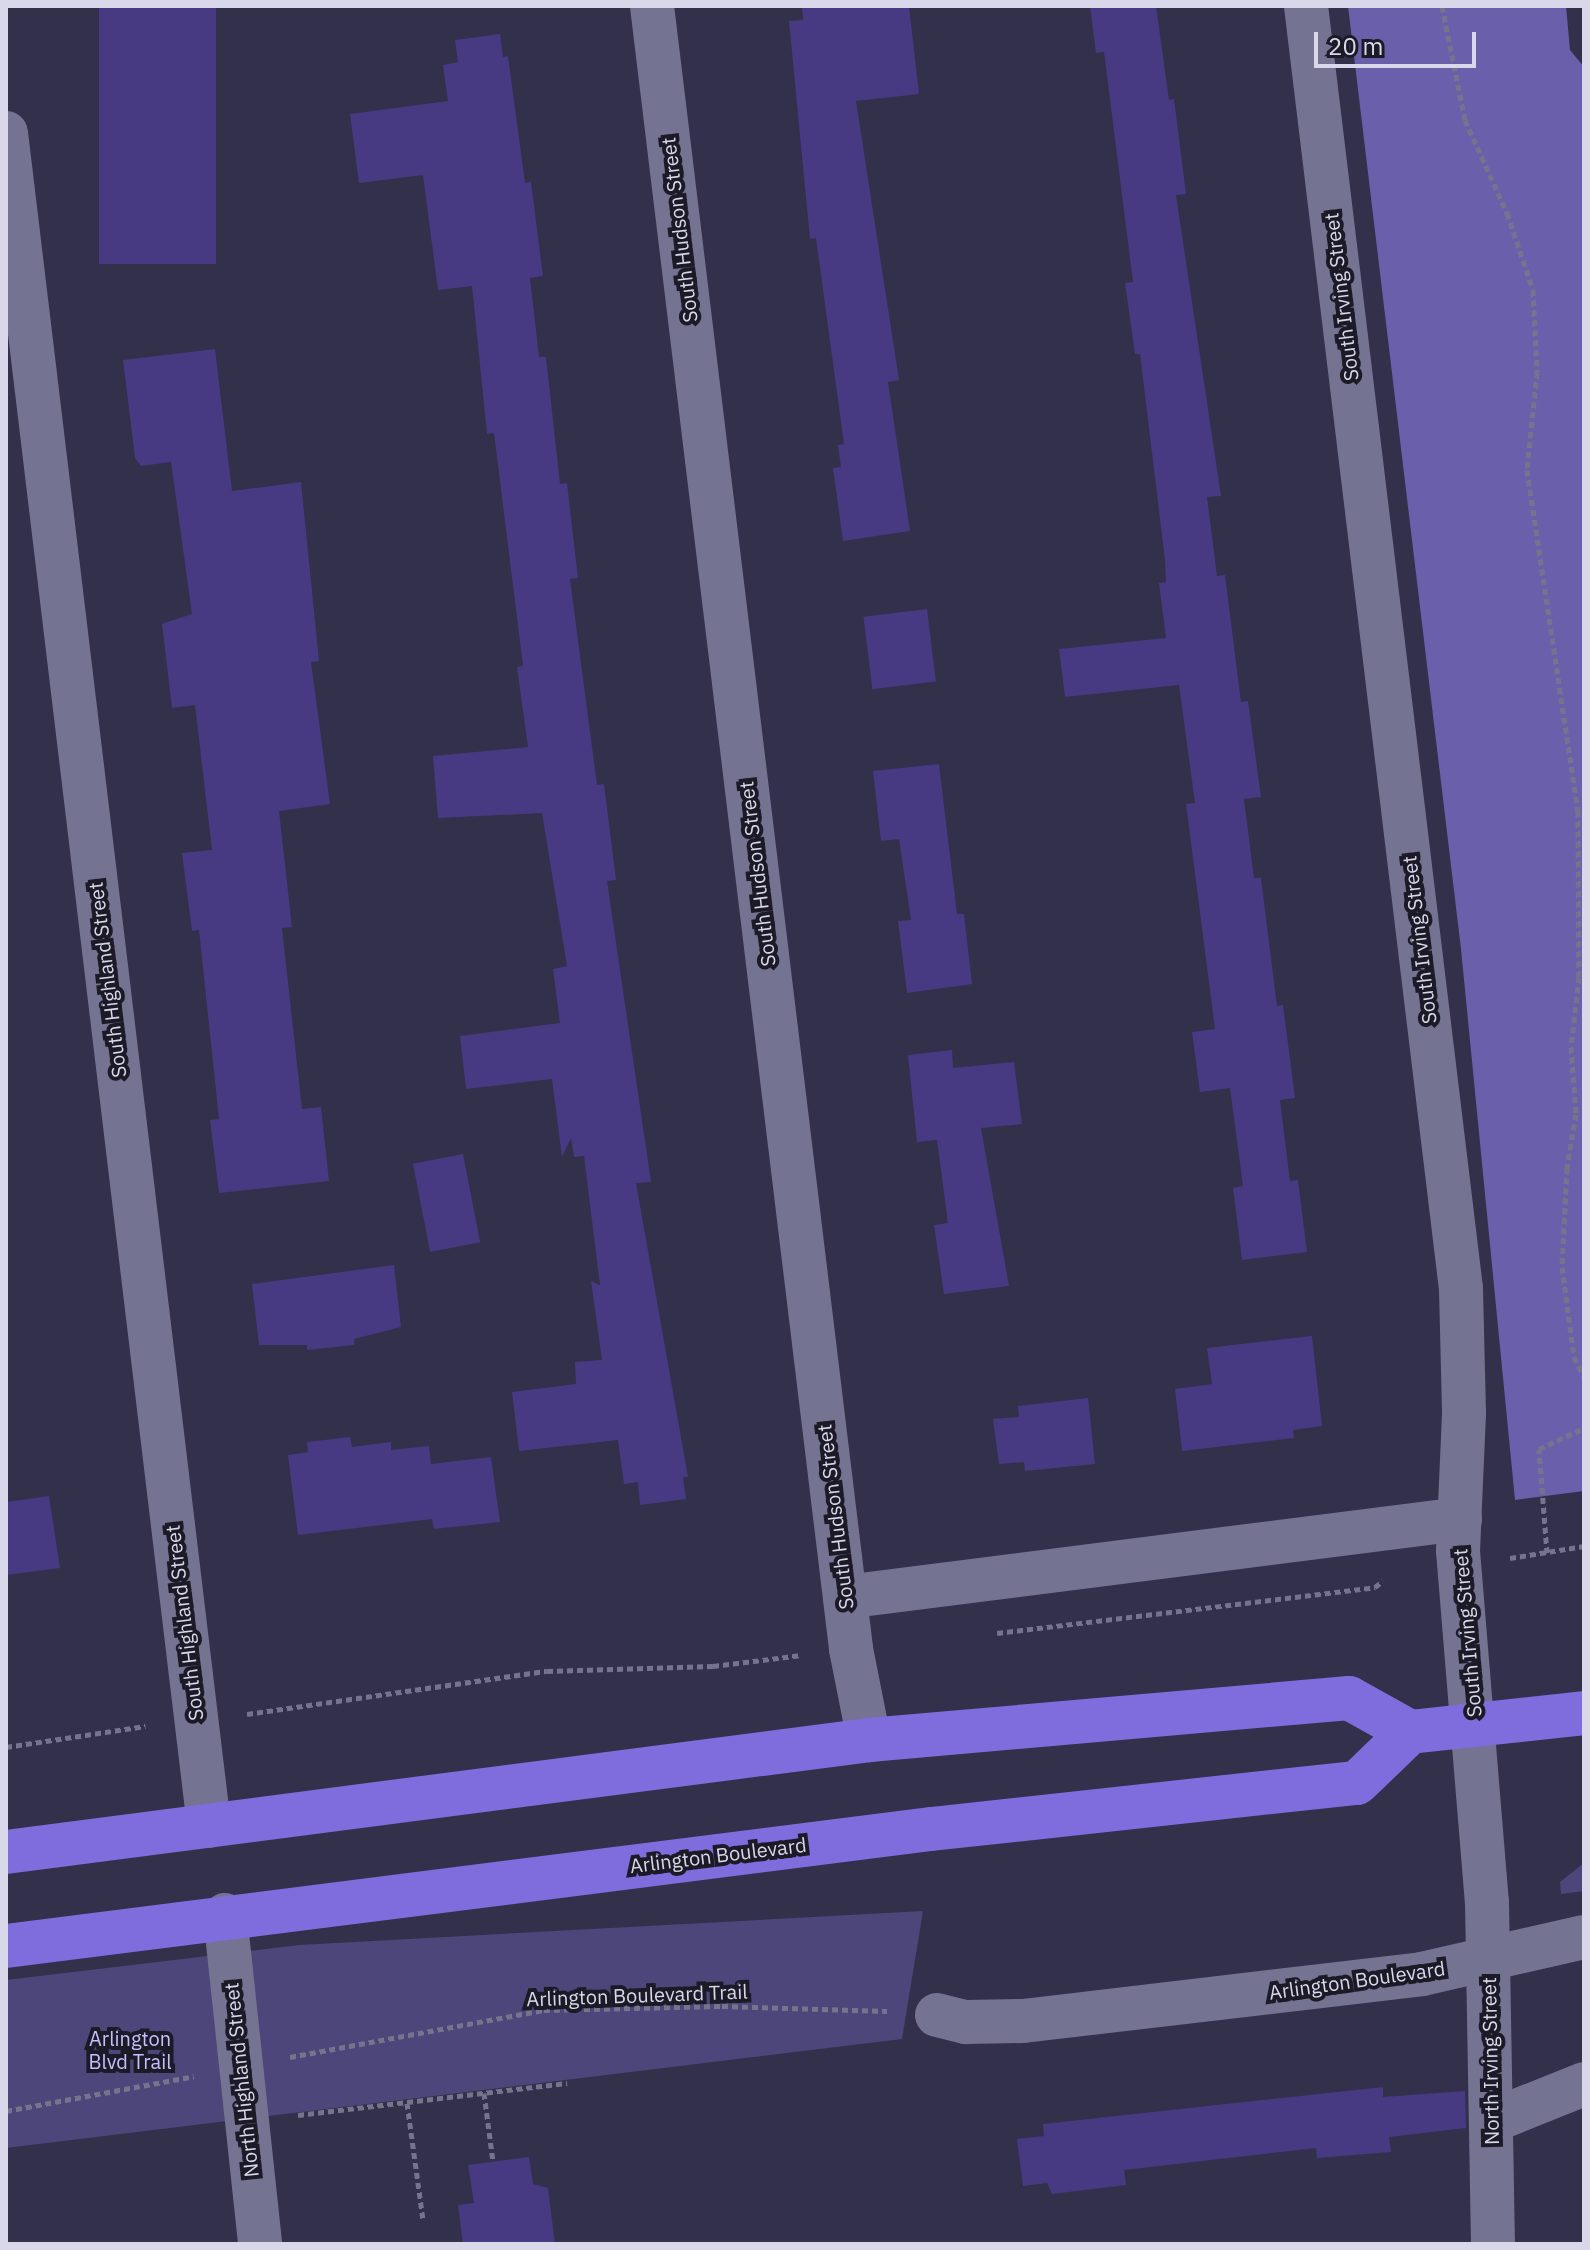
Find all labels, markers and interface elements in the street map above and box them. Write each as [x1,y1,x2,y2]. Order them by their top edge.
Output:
scale bar [1318,16,1480,66]
text: 20 m [1328,30,1383,62]
street label: South Hudson Street [656,136,702,324]
street label: South Irving Street [1319,212,1363,382]
street label: South Hudson Street [734,780,780,968]
street label: South Irving Street [1397,855,1441,1025]
street label: South Highland Street [83,881,131,1079]
street label: South Hudson Street [812,1423,858,1611]
street label: South Highland Street [160,1524,208,1722]
street label: South Irving Street [1448,1548,1486,1718]
street label: Arlington Boulevard [628,1832,808,1878]
street label: Arlington Boulevard [1267,1956,1447,2004]
street label: North Irving Street [1477,1977,1503,2145]
street label: Arlington Boulevard Trail [526,1979,748,2011]
street label: North Highland Street [219,1981,263,2179]
park label: Arlington Blvd Trail [88,2026,172,2073]

